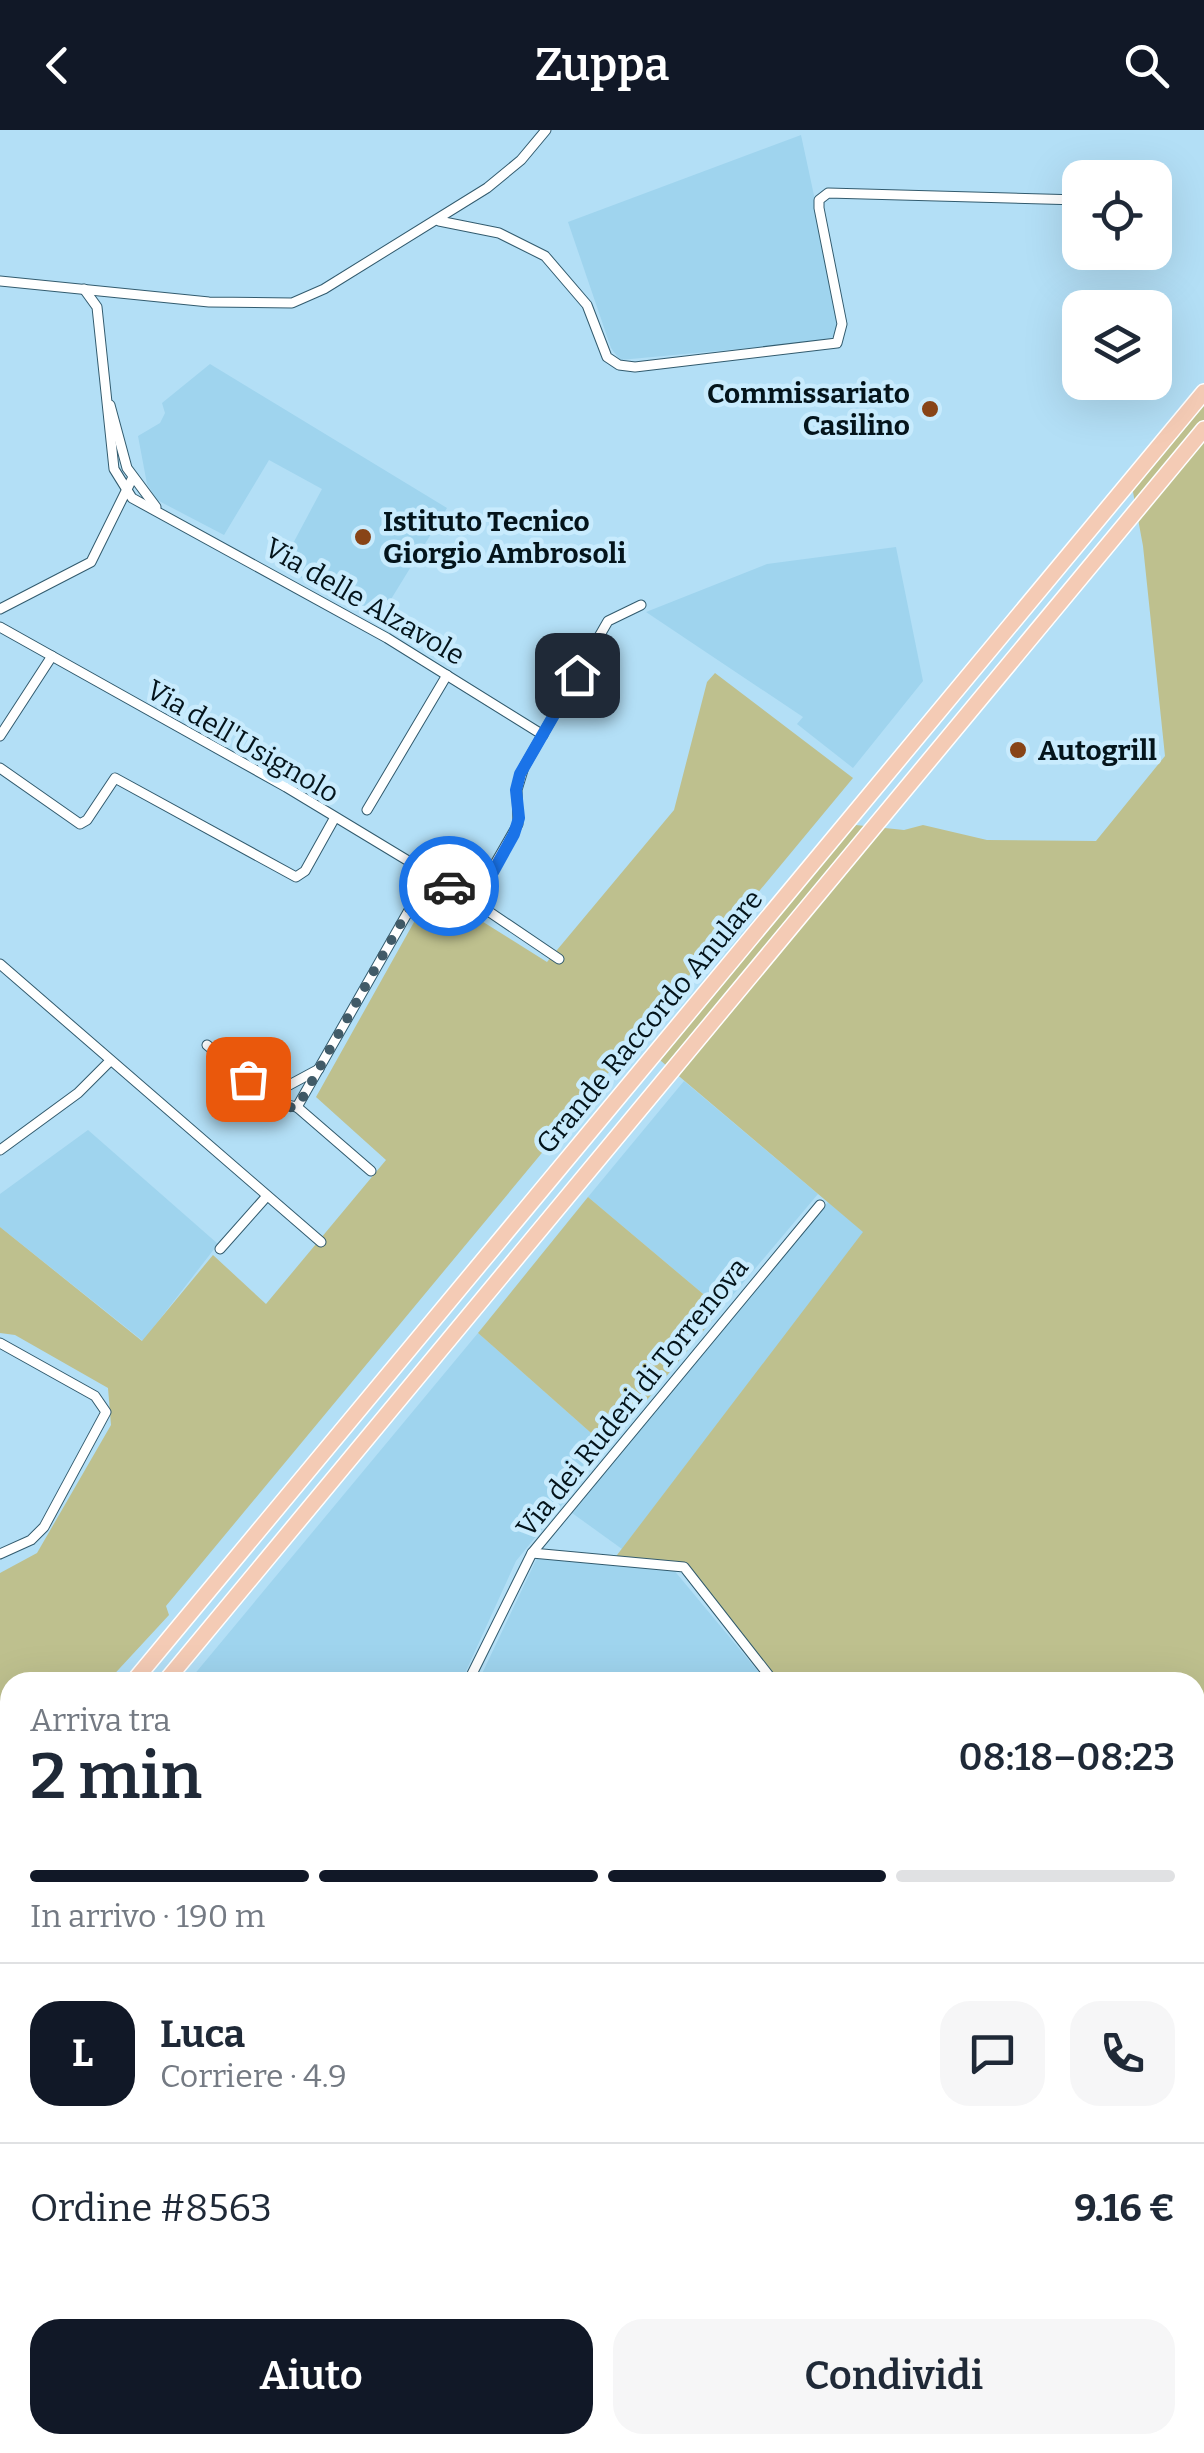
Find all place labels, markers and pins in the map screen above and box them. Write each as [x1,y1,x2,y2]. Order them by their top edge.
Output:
place label: Commissariato Casilino [707,377,910,442]
marker: Commissariato Casilino [919,398,941,420]
place label: Istituto Tecnico Giorgio Ambrosoli [383,505,626,570]
marker: Istituto Tecnico Giorgio Ambrosoli [352,526,374,548]
pin [535,633,620,718]
place label: Autogrill [1038,734,1157,767]
marker: Autogrill [1007,739,1029,761]
pin [206,1037,291,1122]

